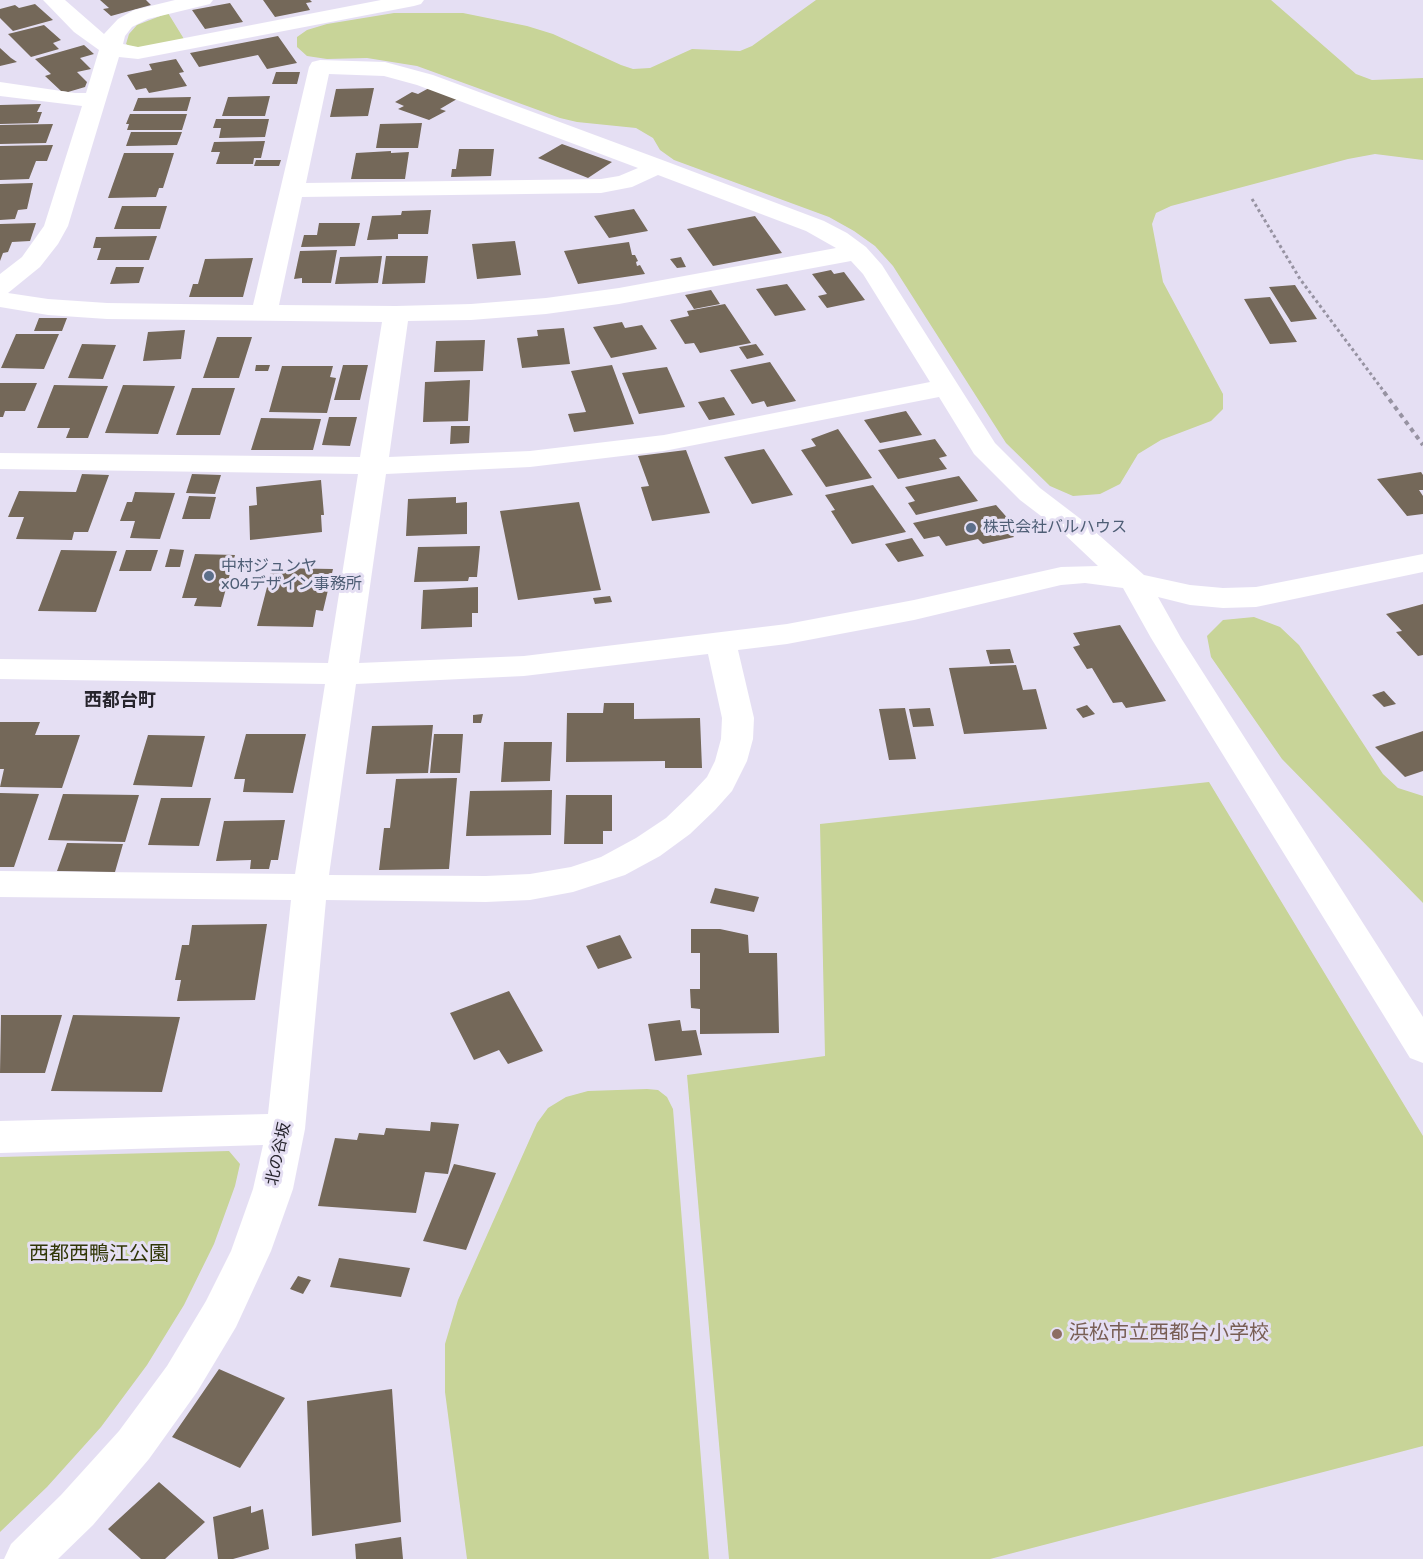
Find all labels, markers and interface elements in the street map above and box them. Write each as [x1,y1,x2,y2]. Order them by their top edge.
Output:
place label: 株式会社バルハウス [983,518,1127,538]
marker: 株式会社バルハウス [964,521,978,535]
place label: 中村ジュンヤ x04デザイン事務所 [221,557,362,595]
marker: 中村ジュンヤ x04デザイン事務所 [202,569,216,583]
district label: 西都台町 [84,690,156,712]
street label: 北の谷坂 [263,1121,295,1187]
park label: 西都西鴨江公園 [29,1243,169,1267]
place label: 浜松市立西都台小学校 [1069,1322,1269,1346]
marker: 浜松市立西都台小学校 [1050,1327,1064,1341]

